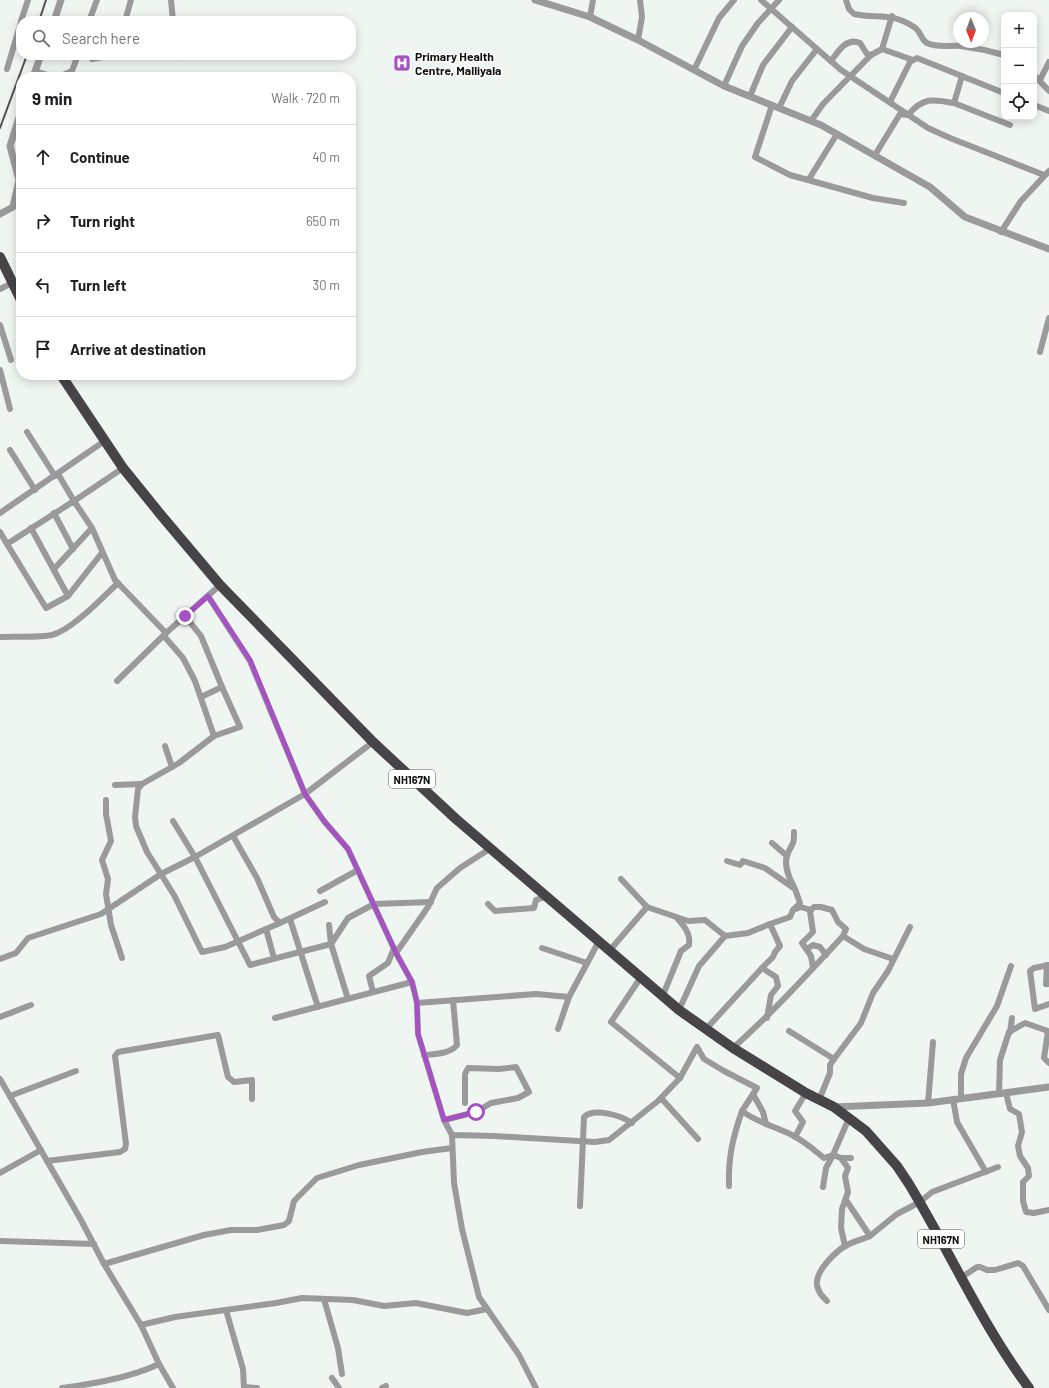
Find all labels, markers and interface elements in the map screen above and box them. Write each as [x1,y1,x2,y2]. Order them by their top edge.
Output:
north arrow [953,12,989,48]
map controls [1001,12,1037,120]
button: + [1001,12,1037,48]
search box [16,16,356,60]
icon: search [30,27,52,49]
text: Search here [62,29,140,47]
button: − [1001,48,1037,84]
place label: Primary Health Centre, Malliyala [415,49,501,77]
hospital icon: Primary Health Centre, Malliyala [392,53,412,73]
button: locate [1001,84,1037,120]
text: 9 min [32,88,72,108]
text: Walk · 720 m [271,90,340,106]
icon: ahead [32,146,54,168]
text: Continue [70,148,130,166]
text: 40 m [312,149,340,165]
icon: right [32,210,54,232]
text: Turn right [70,212,135,230]
text: 650 m [306,213,340,229]
icon: left [32,274,54,296]
text: Turn left [70,276,126,294]
text: 30 m [313,277,340,293]
icon: arrive [32,338,54,360]
text: Arrive at destination [70,340,206,358]
route end [176,607,194,625]
road number: NH167N [389,770,435,788]
route start [467,1103,485,1121]
road number: NH167N [918,1230,964,1248]

